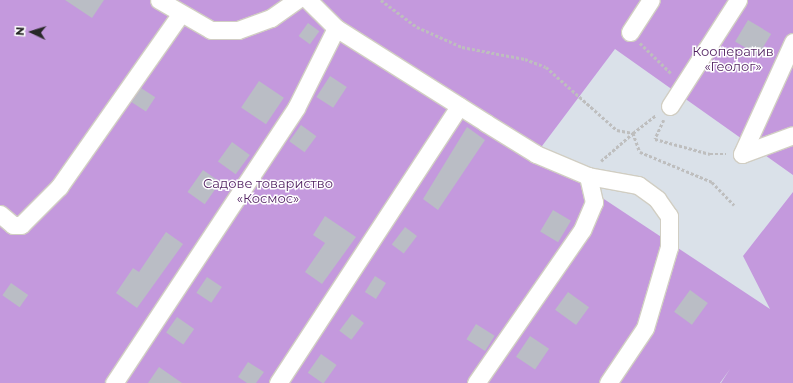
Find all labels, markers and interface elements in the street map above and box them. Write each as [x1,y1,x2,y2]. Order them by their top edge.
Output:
north arrow [12,12,52,52]
text: N [13,26,27,36]
park label: Кооператив «Геолог» [692,44,774,75]
park label: Садове товариство «Космос» [203,176,333,207]

